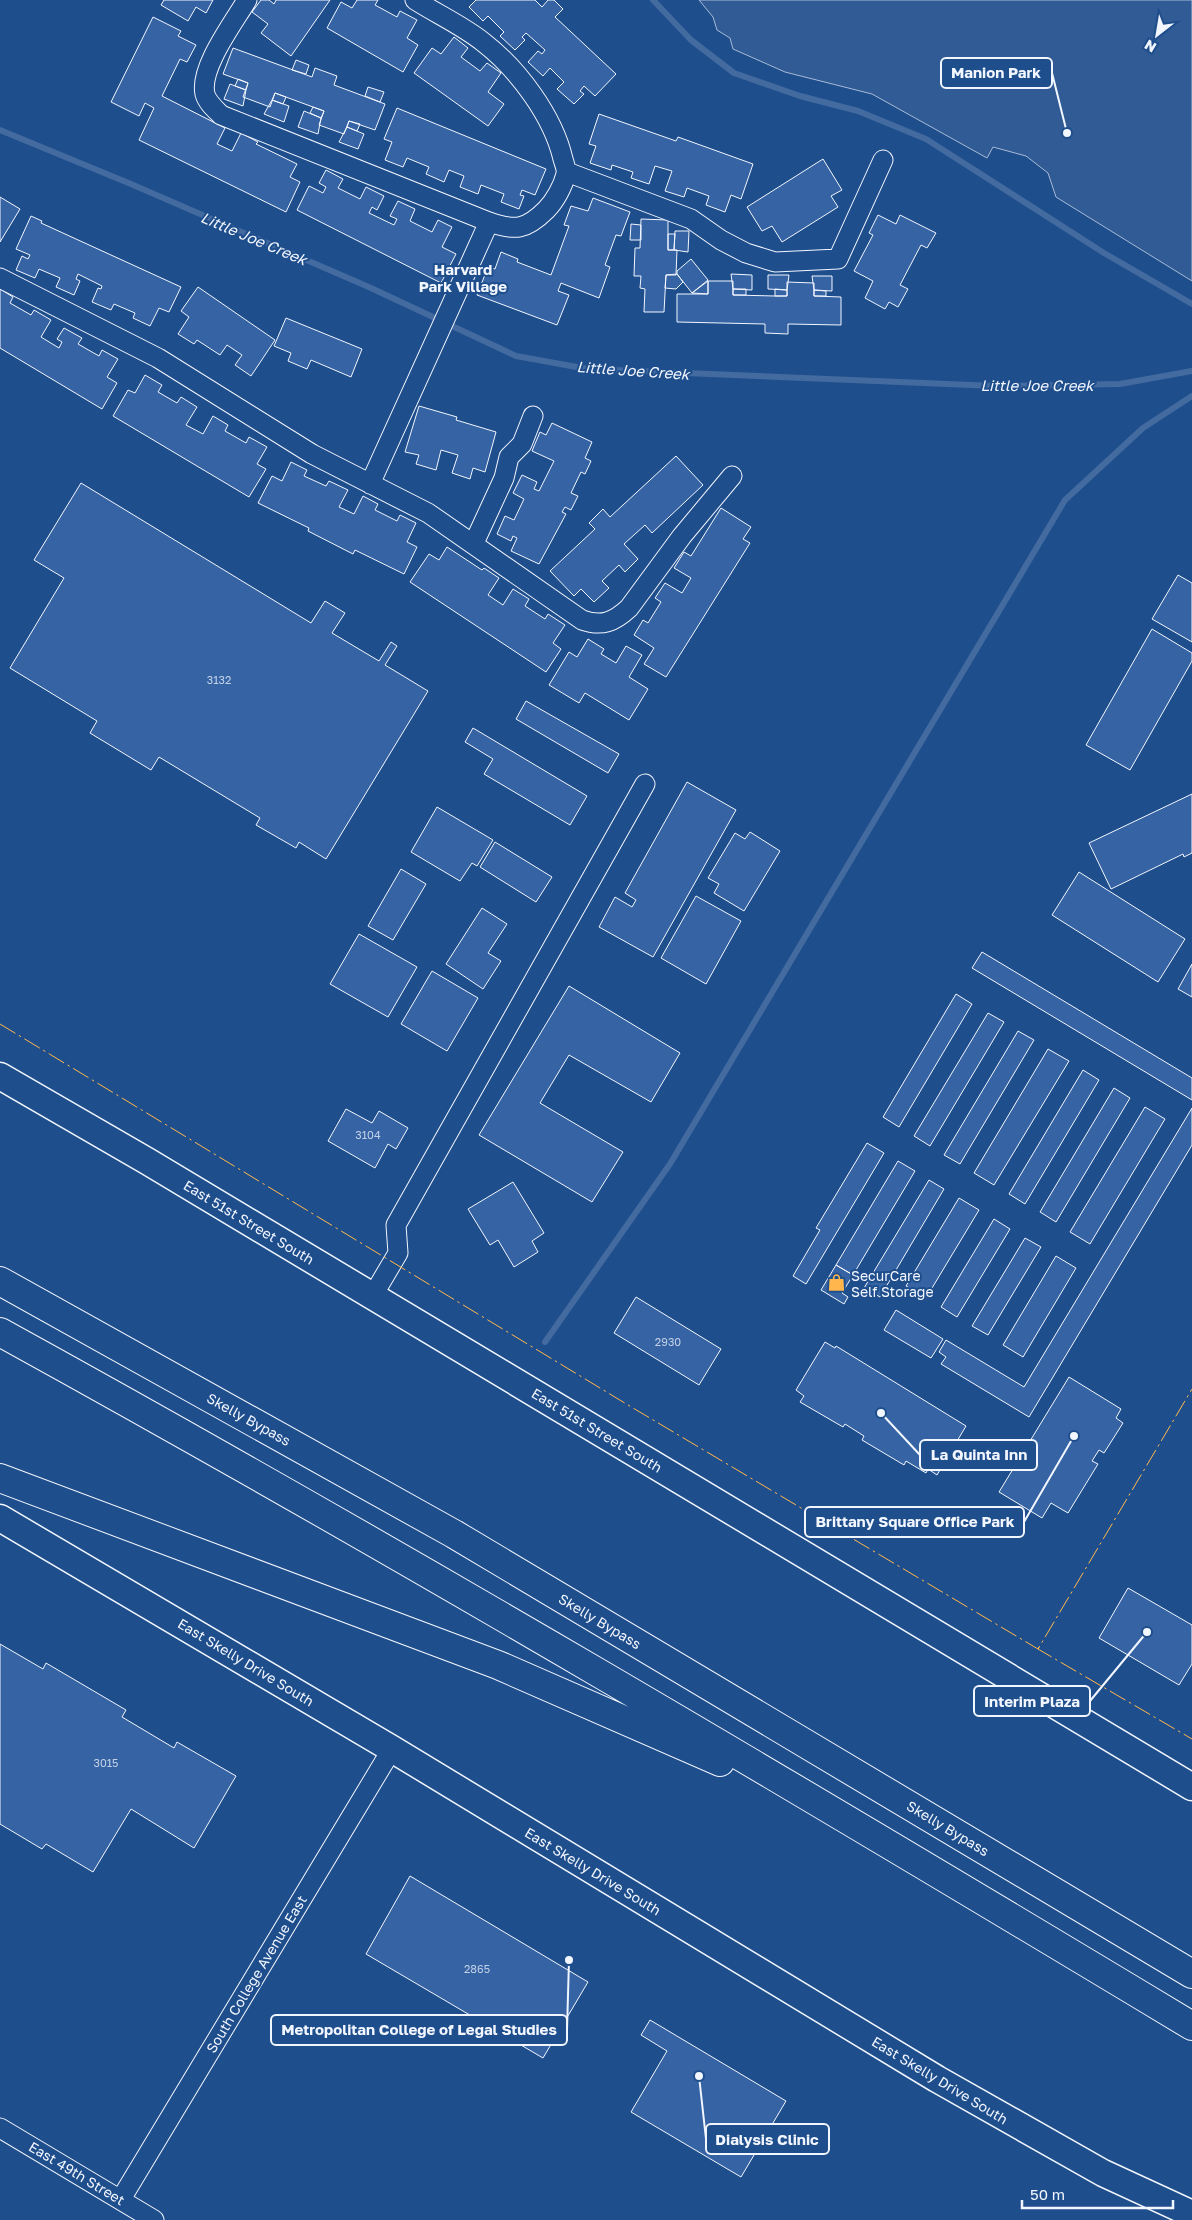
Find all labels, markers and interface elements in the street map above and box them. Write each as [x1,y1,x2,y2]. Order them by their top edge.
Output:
north arrow [1132,10,1182,60]
text: N [1141,37,1159,57]
callout: Manion Park [941,58,1052,88]
text: Manion Park [951,63,1041,81]
water label: Little Joe Creek [198,208,311,269]
district label: Harvard Park Village [419,260,507,295]
water label: Little Joe Creek [576,357,692,383]
water label: Little Joe Creek [980,376,1095,394]
house number: 3132 [207,673,231,686]
house number: 3104 [355,1128,381,1141]
street label: East 51st Street South [181,1176,317,1268]
place label: SecurCare Self Storage [851,1267,934,1300]
shop icon: SecurCare Self Storage [827,1273,847,1293]
house number: 2930 [655,1335,681,1348]
street label: East 51st Street South [529,1384,665,1476]
street label: Skelly Bypass [204,1389,294,1449]
callout: La Quinta Inn [920,1440,1037,1470]
text: La Quinta Inn [931,1445,1027,1463]
callout: Brittany Square Office Park [805,1507,1024,1537]
text: Brittany Square Office Park [815,1512,1015,1530]
street label: Skelly Bypass [556,1590,644,1652]
street label: East Skelly Drive South [175,1615,317,1709]
callout: Interim Plaza [974,1686,1090,1716]
text: Interim Plaza [984,1692,1080,1710]
house number: 3015 [94,1756,118,1769]
street label: Skelly Bypass [904,1797,992,1859]
street label: East Skelly Drive South [522,1824,664,1918]
street label: South College Avenue East [202,1892,310,2056]
house number: 2865 [464,1962,490,1975]
callout: Metropolitan College of Legal Studies [271,2015,567,2045]
text: Metropolitan College of Legal Studies [281,2020,557,2038]
street label: East Skelly Drive South [869,2033,1011,2127]
callout: Dialysis Clinic [706,2124,829,2154]
text: Dialysis Clinic [715,2130,819,2148]
street label: East 49th Street [26,2138,128,2208]
scale bar [1022,2178,1173,2210]
text: 50 m [1030,2185,1065,2203]

